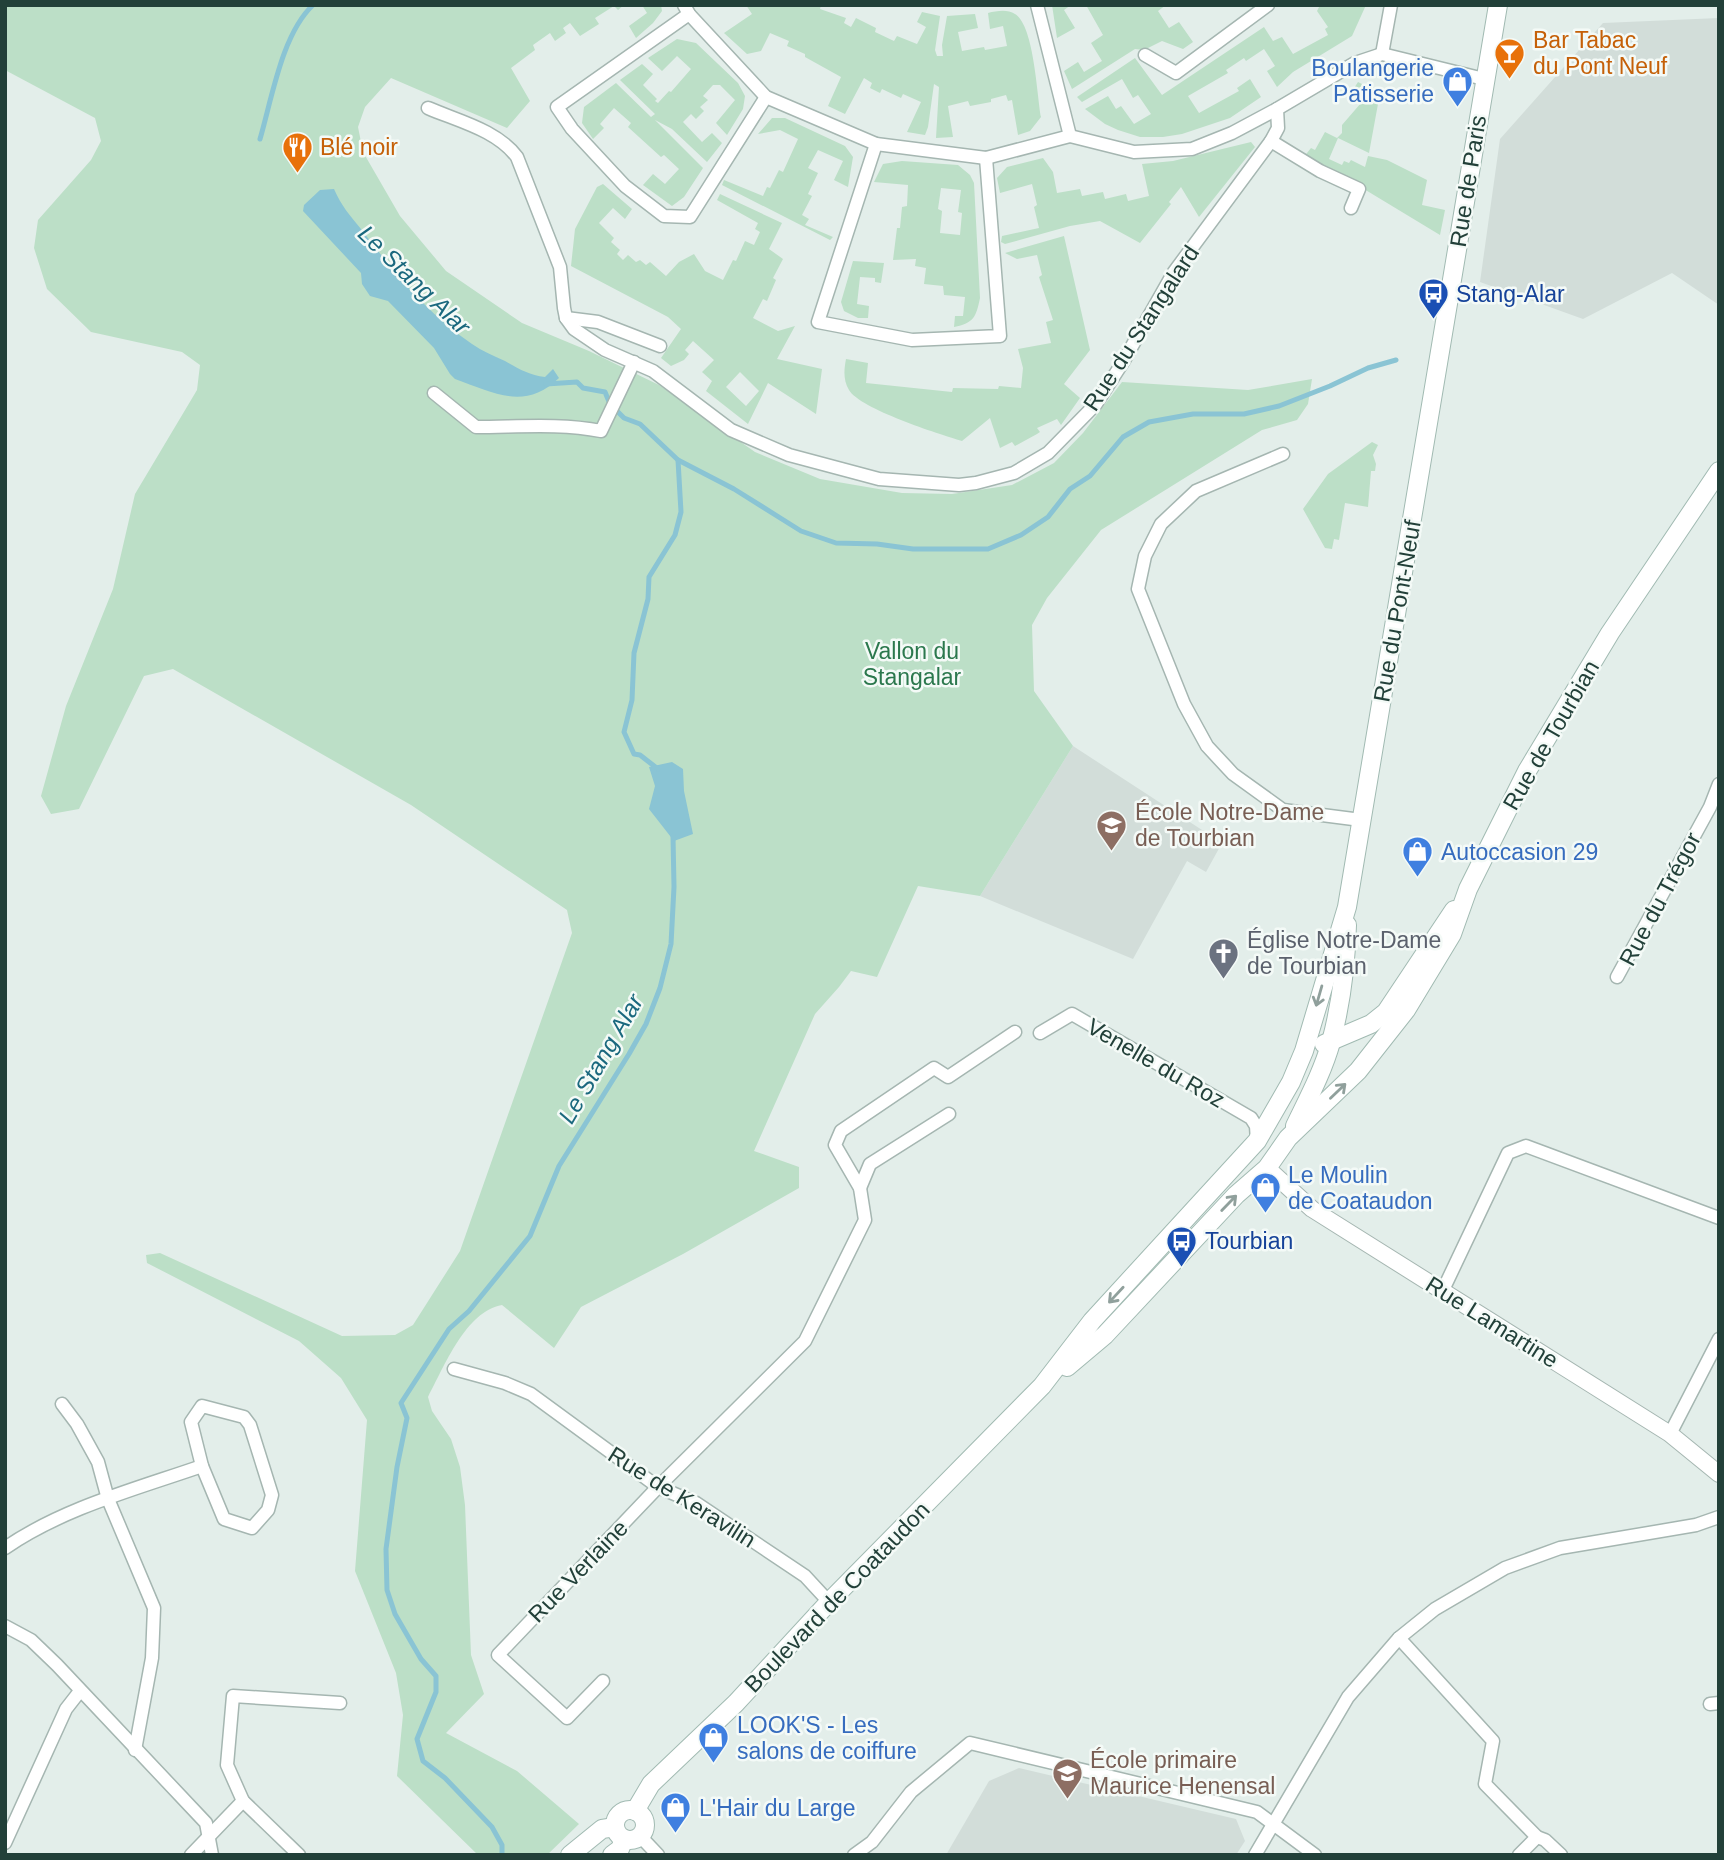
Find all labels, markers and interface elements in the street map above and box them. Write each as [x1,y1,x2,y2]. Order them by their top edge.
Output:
place label: Bar Tabac du Pont Neuf [1533,27,1668,79]
bar icon: Bar Tabac du Pont Neuf [1493,36,1527,80]
place label: Boulangerie Patisserie [1311,55,1434,107]
shop icon: Boulangerie Patisserie [1440,64,1474,108]
street label: Rue de Paris [1445,113,1491,249]
restaurant icon: Blé noir [280,130,314,174]
place label: Blé noir [320,134,398,160]
water label: Le Stang Alar [353,220,476,340]
street label: Rue du Stangalard [1078,240,1204,416]
bus stop icon: Stang-Alar [1416,277,1450,321]
place label: Stang-Alar [1456,281,1565,307]
street label: Rue du Pont-Neuf [1368,517,1426,704]
park label: Vallon du Stangalar [863,638,962,690]
street label: Rue de Tourbian [1498,656,1604,814]
place label: École Notre-Dame de Tourbian [1135,799,1324,851]
school or university icon: École Notre-Dame de Tourbian [1095,808,1129,852]
street label: Rue du Trégor [1614,828,1706,970]
shop icon: Autoccasion 29 [1401,835,1435,879]
place label: Autoccasion 29 [1441,839,1598,865]
place label: Église Notre-Dame de Tourbian [1247,927,1441,979]
church icon: Église Notre-Dame de Tourbian [1207,936,1241,980]
one-way arrow [1312,985,1325,1007]
water label: Le Stang Alar [553,989,649,1128]
street label: Venelle du Roz [1082,1013,1230,1113]
one-way arrow [1329,1082,1346,1099]
place label: Le Moulin de Coataudon [1288,1162,1433,1214]
shop icon: Le Moulin de Coataudon [1248,1171,1282,1215]
one-way arrow [1220,1194,1237,1211]
bus stop icon: Tourbian [1165,1224,1199,1268]
place label: Tourbian [1205,1228,1293,1254]
street label: Rue Lamartine [1421,1271,1563,1373]
one-way arrow [1108,1286,1125,1304]
street label: Rue de Keravilin [604,1441,760,1553]
street label: Boulevard de Coataudon [739,1496,935,1698]
street label: Rue Verlaine [523,1515,633,1627]
place label: LOOK'S - Les salons de coiffure [737,1712,917,1764]
shop icon: LOOK'S - Les salons de coiffure [697,1721,731,1765]
place label: École primaire Maurice Henensal [1090,1747,1275,1799]
school or university icon: École primaire Maurice Henensal [1050,1756,1084,1800]
shop icon: L'Hair du Large [659,1791,693,1835]
place label: L'Hair du Large [699,1795,856,1821]

